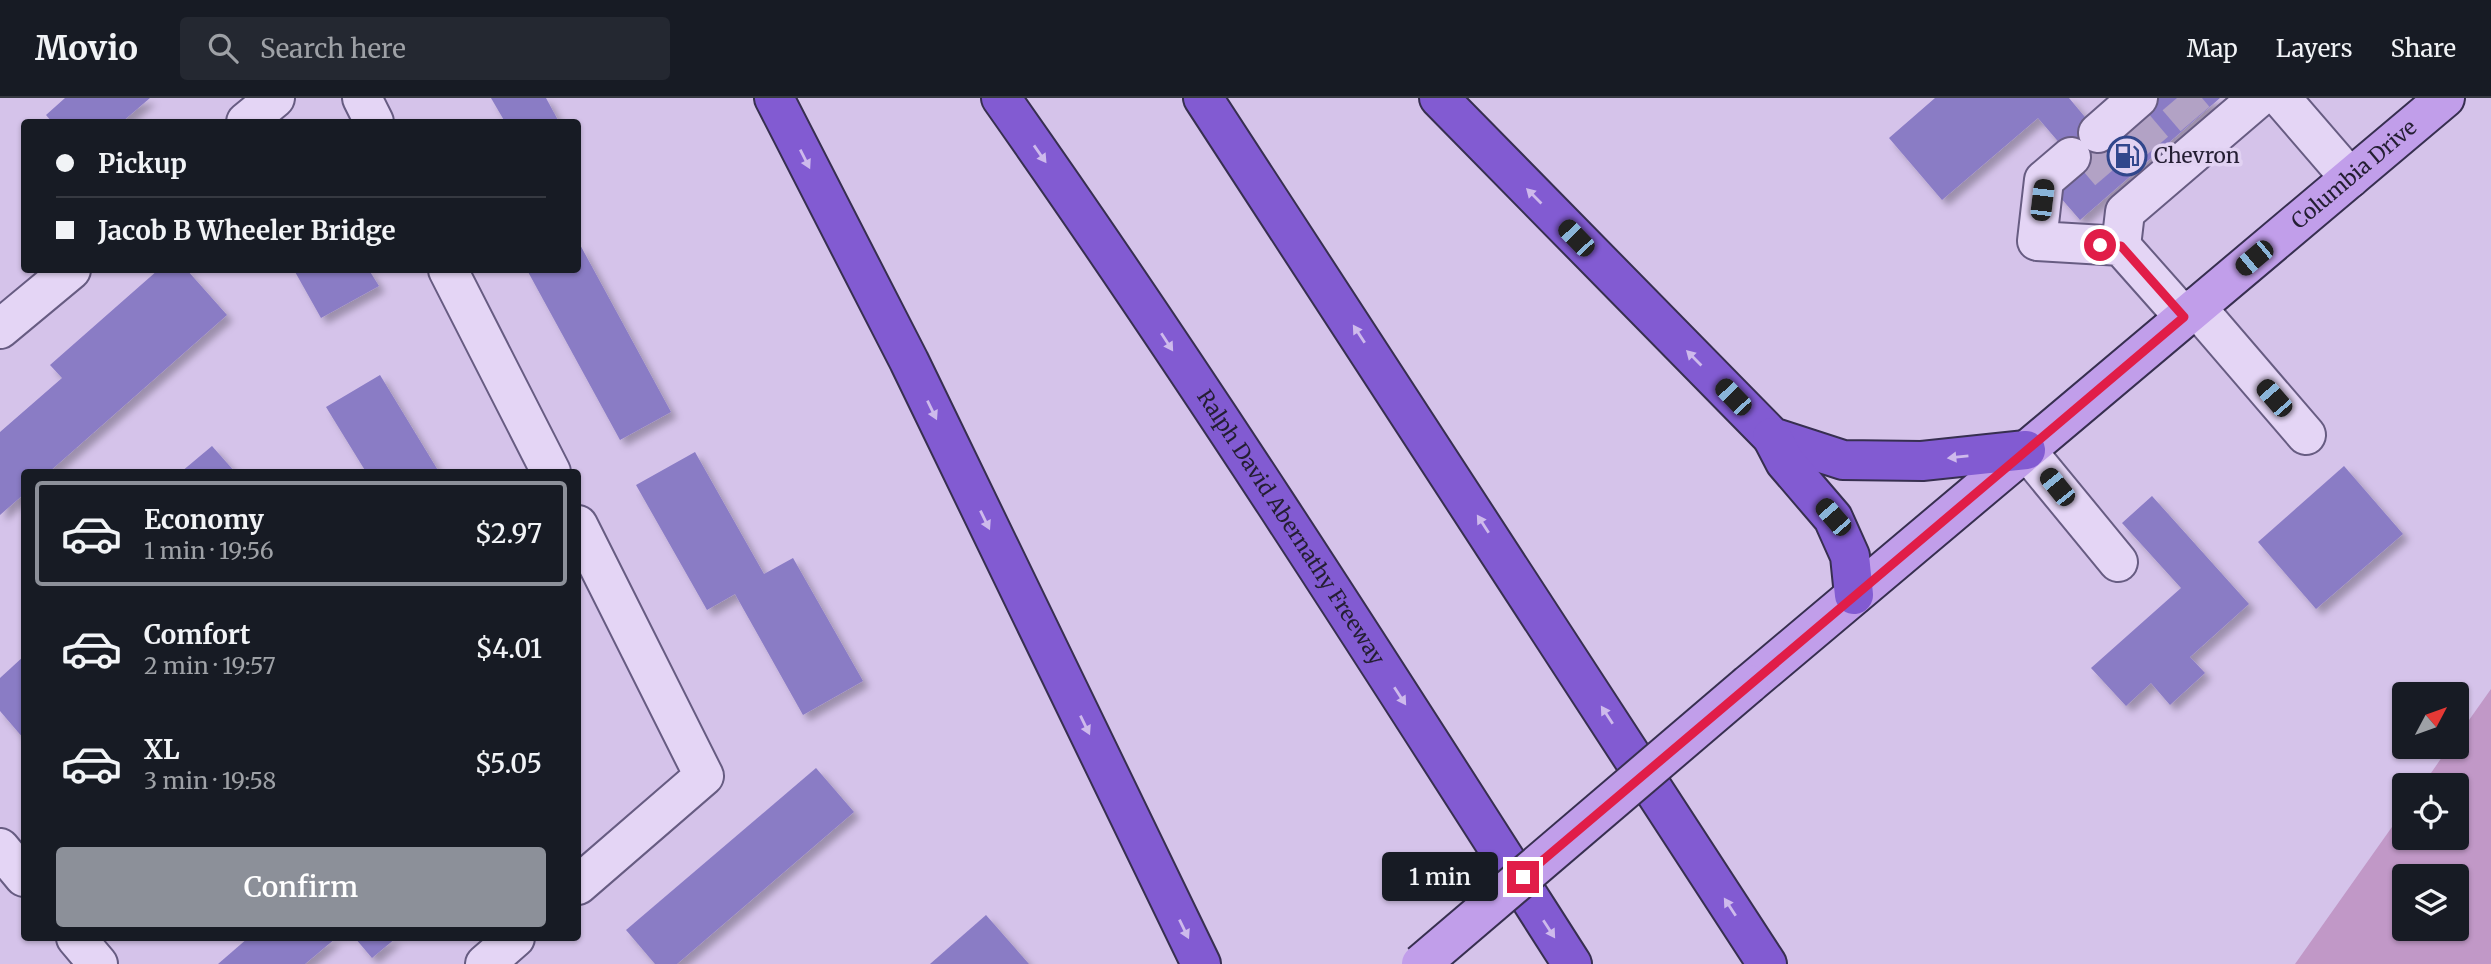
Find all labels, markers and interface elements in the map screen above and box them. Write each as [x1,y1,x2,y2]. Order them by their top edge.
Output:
search box [180,17,670,80]
text: Movio [35,28,138,69]
icon: search [204,29,242,67]
text: Search here [260,32,406,65]
text: Map [2187,33,2238,64]
text: Layers [2276,33,2352,64]
text: Share [2390,33,2456,64]
street label: Columbia Drive [2286,114,2422,235]
fuel station icon: Chevron [2106,135,2148,177]
place label: Chevron [2154,142,2240,169]
one-way arrow [1033,145,1047,163]
text: Pickup [98,147,187,180]
one-way arrow [799,149,811,169]
car [2030,178,2055,222]
one-way arrow [1526,187,1543,204]
text: Jacob B Wheeler Bridge [98,214,395,247]
car [1554,216,1599,260]
route start [2084,229,2116,261]
car [2232,236,2277,280]
one-way arrow [1352,324,1365,344]
one-way arrow [1161,333,1174,352]
one-way arrow [1686,350,1703,366]
car [1711,375,1756,419]
car [2253,375,2296,421]
street label: Ralph David Abernathy Freeway [1191,384,1391,671]
one-way arrow [926,400,938,420]
one-way arrow [1947,452,1969,463]
car [2036,464,2079,510]
car [1812,494,1855,540]
icon: car [60,502,123,565]
text: Economy [144,503,264,536]
one-way arrow [980,510,991,530]
one-way arrow [1476,515,1489,534]
text: $2.97 [475,517,542,550]
text: 1 min · 19:56 [144,536,274,565]
icon: car [60,617,123,680]
text: Comfort [144,618,250,651]
text: $4.01 [476,632,542,665]
text: 2 min · 19:57 [144,651,276,680]
north arrow [2392,682,2469,760]
map controls [2392,682,2469,941]
one-way arrow [1393,687,1407,705]
one-way arrow [1600,706,1614,724]
one-way arrow [1079,715,1091,735]
icon: car [60,732,123,795]
text: XL [144,733,180,766]
text: $5.05 [475,747,542,780]
text: 3 min · 19:58 [144,766,276,795]
button: locate [2392,773,2469,850]
button: Confirm [56,847,546,927]
callout: 1 min [1383,852,1498,902]
route end [1507,861,1539,893]
text: 1 min [1409,862,1471,891]
button: layers [2392,864,2469,941]
one-way arrow [1723,897,1736,916]
one-way arrow [1179,919,1190,940]
one-way arrow [1543,919,1556,939]

